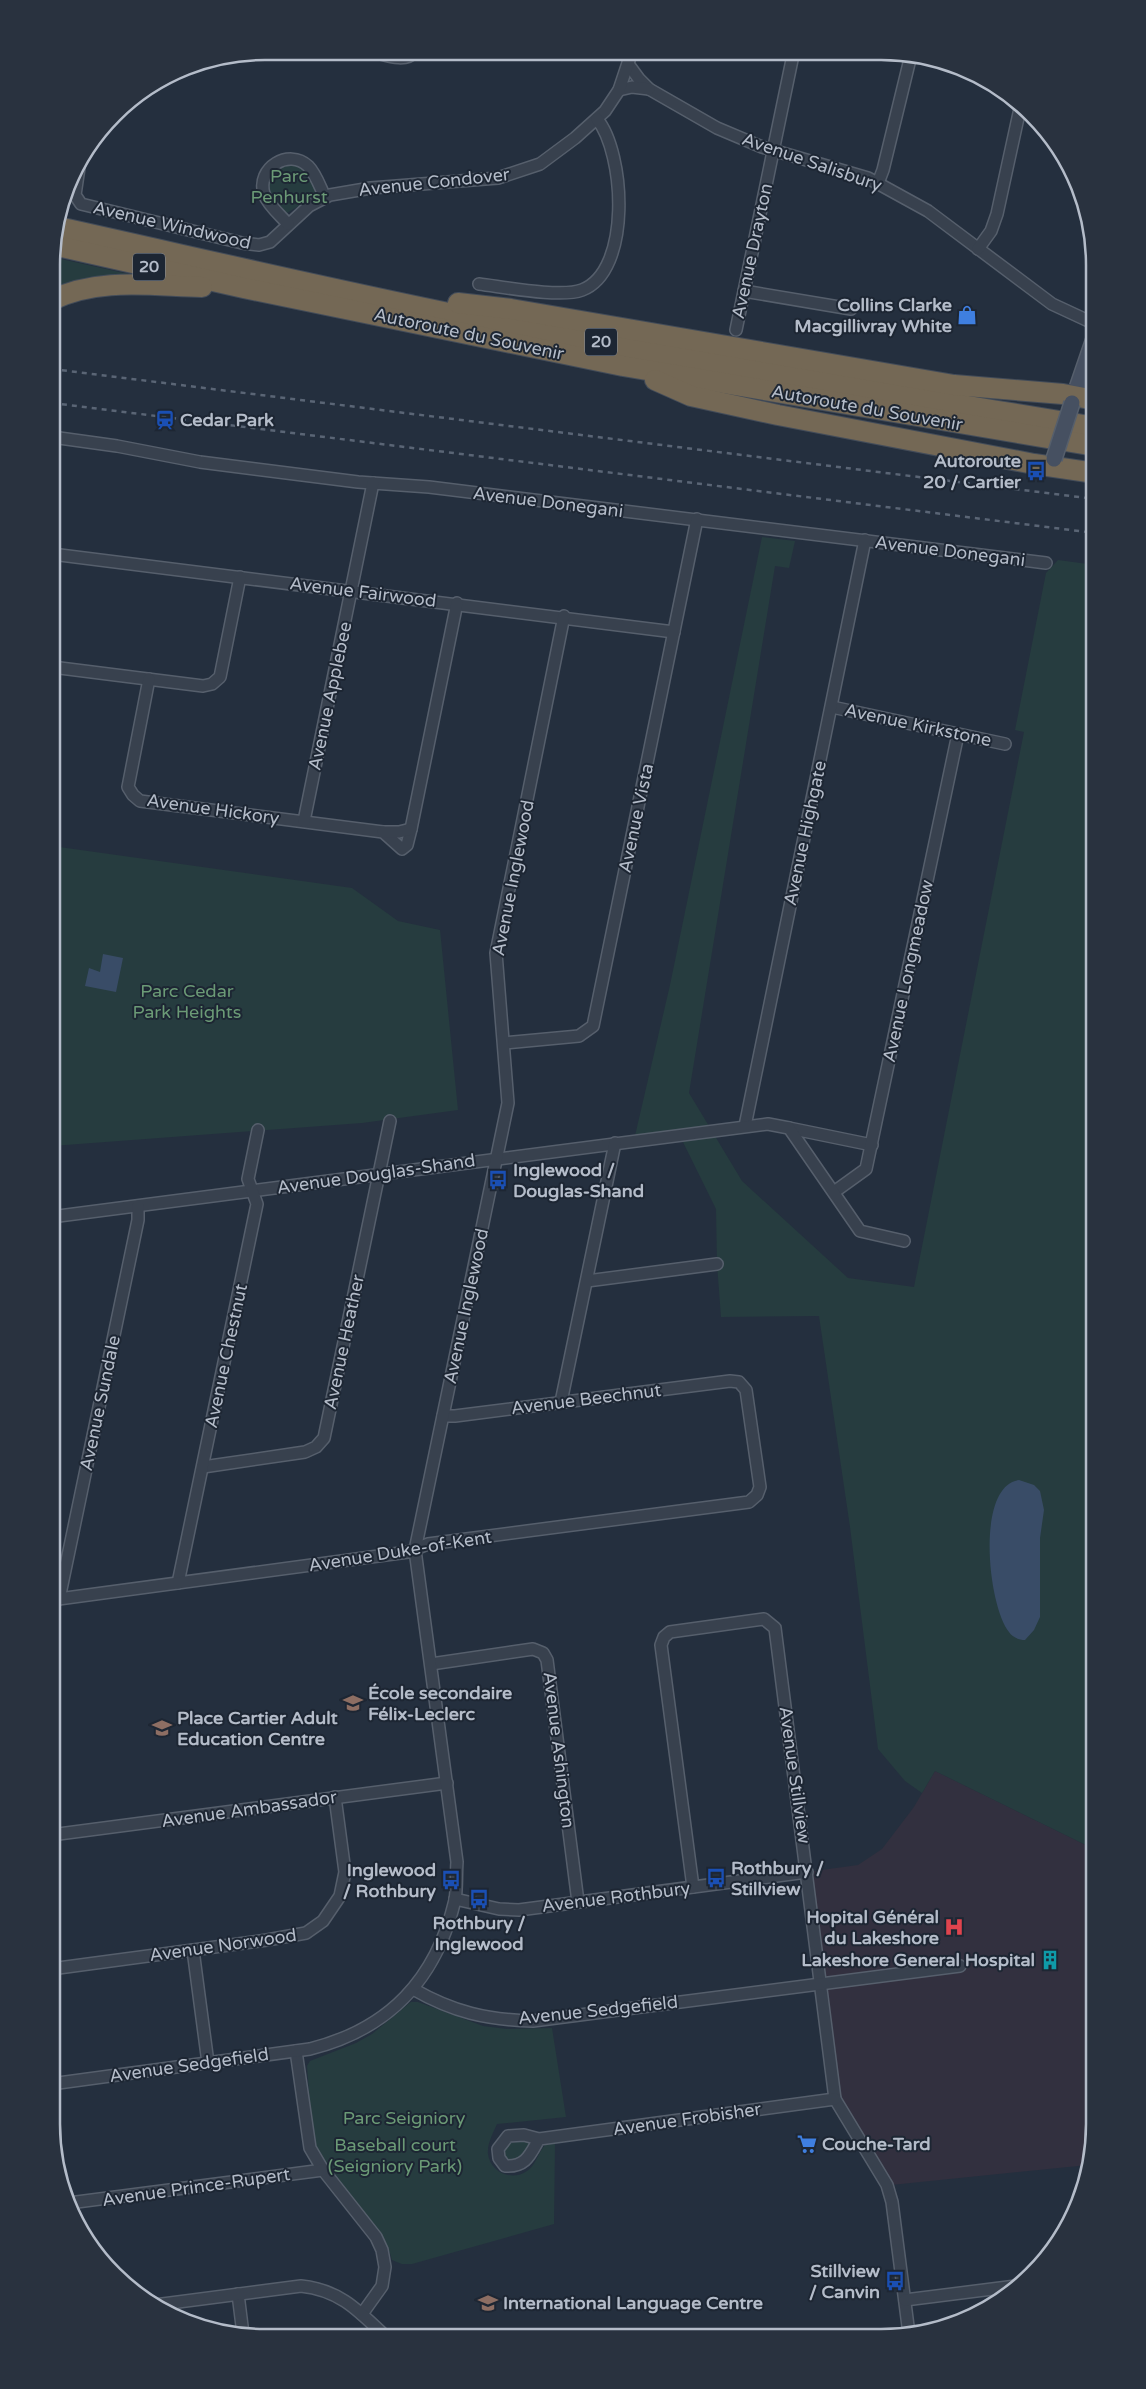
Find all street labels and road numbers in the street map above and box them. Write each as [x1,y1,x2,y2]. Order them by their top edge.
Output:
street label: Avenue Salisbury [739,128,885,196]
street label: Avenue Condover [357,163,511,201]
street label: Avenue Drayton [727,181,777,321]
street label: Avenue Windwood [91,196,253,254]
road number: 20 [133,253,165,280]
street label: Autoroute du Souvenir [372,303,566,365]
road number: 20 [585,328,617,356]
street label: Autoroute du Souvenir [770,380,964,436]
street label: Avenue Donegani [472,482,624,522]
street label: Avenue Donegani [874,531,1026,571]
street label: Avenue Fairwood [288,572,438,612]
street label: Avenue Applebee [303,620,357,772]
street label: Avenue Kirkstone [843,699,993,751]
street label: Avenue Highgate [779,759,831,907]
street label: Avenue Vista [614,761,658,875]
street label: Avenue Hickory [145,789,281,829]
street label: Avenue Inglewood [487,798,539,958]
street label: Avenue Longmeadow [878,878,938,1064]
street label: Avenue Douglas-Shand [275,1149,477,1199]
street label: Avenue Inglewood [439,1226,493,1386]
street label: Avenue Heather [319,1272,369,1412]
street label: Avenue Chestnut [200,1282,252,1430]
street label: Avenue Sundale [75,1333,125,1473]
street label: Avenue Beechnut [510,1379,662,1419]
street label: Avenue Duke-of-Kent [307,1526,493,1576]
street label: Avenue Ashington [538,1670,580,1830]
street label: Avenue Stillview [774,1705,816,1845]
street label: Avenue Ambassador [160,1786,338,1832]
street label: Avenue Rothbury [540,1877,692,1917]
street label: Avenue Norwood [148,1924,298,1966]
street label: Avenue Sedgefield [517,1991,679,2029]
street label: Avenue Sedgefield [108,2043,270,2087]
street label: Avenue Frobisher [611,2098,763,2140]
street label: Avenue Prince-Rupert [101,2163,291,2211]

